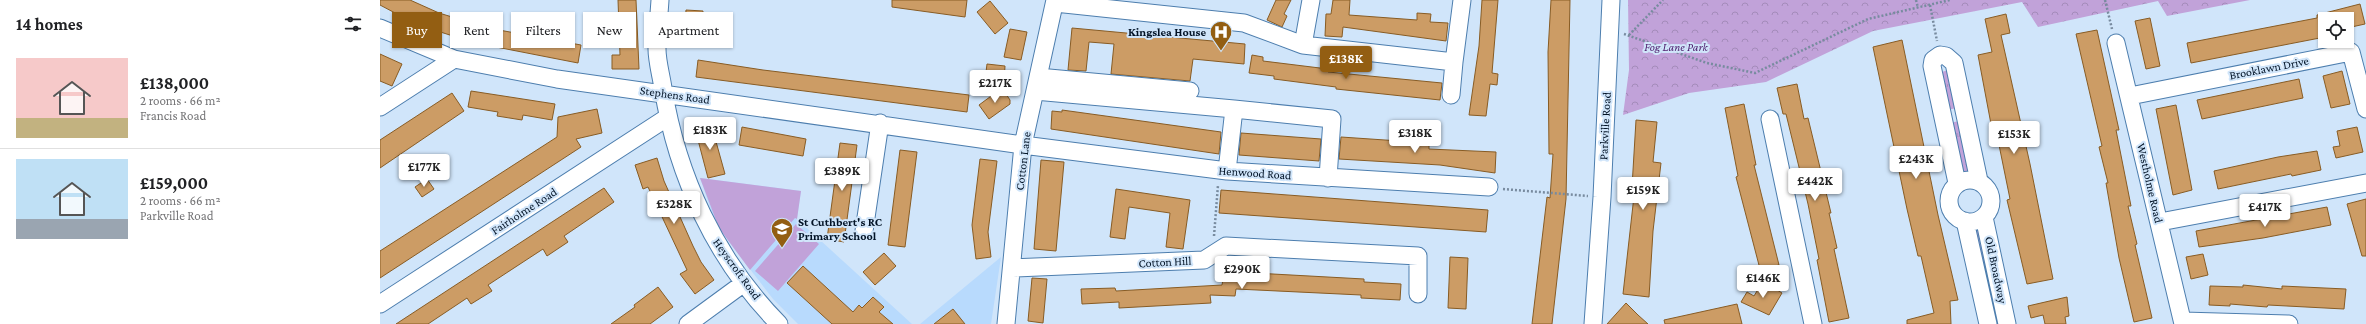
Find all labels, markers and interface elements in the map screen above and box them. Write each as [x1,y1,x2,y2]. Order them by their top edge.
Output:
chip: Buy [392,12,442,48]
chip: Rent [450,12,503,48]
chip: Filters [511,12,575,48]
chip: New [583,12,636,48]
chip: Apartment [644,12,733,48]
map controls [2318,12,2354,48]
button: locate [2318,12,2354,48]
icon: filters [342,13,364,35]
text: 14 homes [16,15,83,34]
hospital icon: Kingslea House [1208,19,1234,52]
place label: Kingslea House [1128,25,1206,39]
park label: Fog Lane Park [1644,40,1709,54]
pin: £138K [1318,46,1374,80]
text: £138K [1329,51,1363,66]
street label: Brooklawn Drive [2228,53,2310,83]
pin: £217K [967,70,1023,104]
icon: home [48,74,96,122]
text: £138,000 [140,74,209,93]
text: £217K [979,75,1011,90]
street label: Stephens Road [639,83,712,107]
street label: Parkville Road [1596,91,1614,160]
text: 2 rooms · 66 m² [140,93,221,108]
text: Francis Road [140,108,206,123]
pin: £183K [682,117,738,151]
pin: £318K [1387,120,1443,154]
pin: £153K [1986,121,2042,155]
text: £183K [693,122,727,137]
text: £318K [1398,125,1432,140]
text: £153K [1998,126,2030,141]
street label: Cotton Lane [1012,131,1034,191]
street label: Westholme Road [2134,142,2166,225]
pin: £243K [1888,146,1944,180]
text: £243K [1899,151,1933,166]
pin: £177K [396,154,452,188]
pin: £389K [814,158,870,192]
text: £177K [408,159,440,174]
text: £389K [824,163,860,178]
street label: Henwood Road [1218,163,1293,183]
pin: £442K [1787,168,1843,202]
text: £442K [1797,173,1833,188]
text: £159,000 [140,174,208,193]
icon: home [48,175,96,223]
pin: £159K [1615,177,1671,211]
text: £159K [1626,182,1660,197]
street label: Fairholme Road [488,184,560,237]
pin: £328K [646,191,702,225]
text: 2 rooms · 66 m² [140,193,221,208]
pin: £417K [2237,194,2293,228]
text: £328K [656,196,692,211]
text: £417K [2248,199,2282,214]
text: Parkville Road [140,208,214,223]
place label: St Cuthbert's RC Primary School [798,215,883,243]
school or university icon: St Cuthbert's RC Primary School [769,216,795,249]
street label: Old Broadway [1982,235,2010,305]
street label: Heyscroft Road [710,236,764,303]
street label: Cotton Hill [1138,254,1192,270]
pin: £290K [1214,256,1270,290]
text: £290K [1224,261,1260,276]
pin: £146K [1735,265,1791,299]
text: £146K [1746,270,1780,285]

